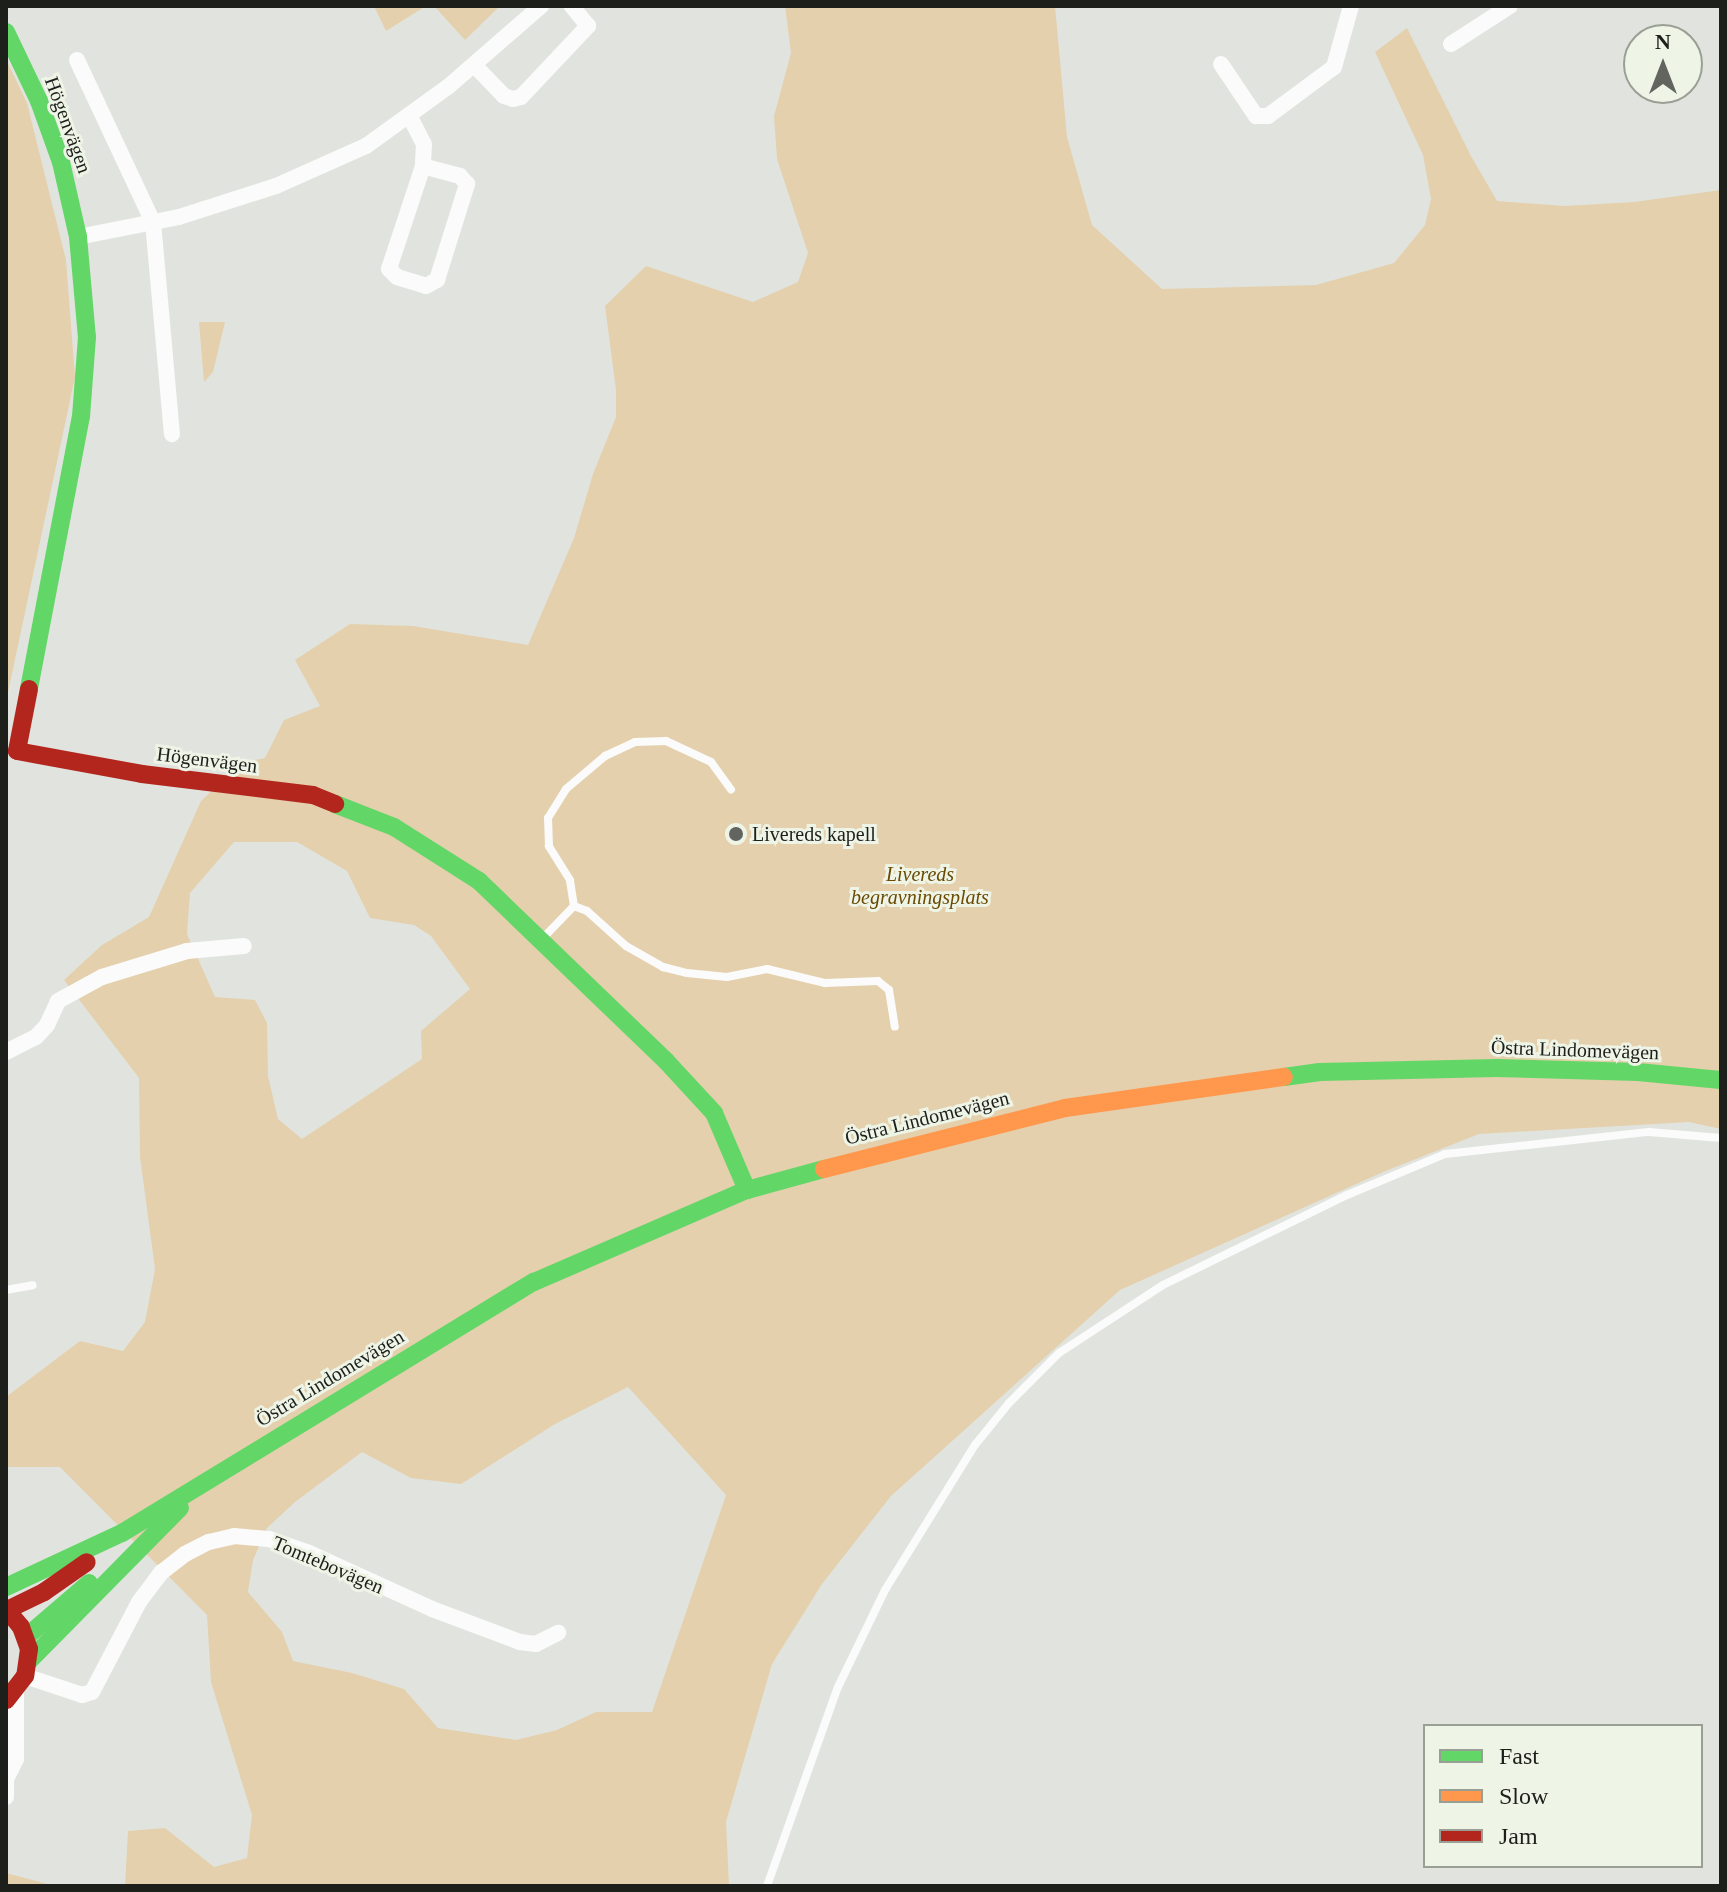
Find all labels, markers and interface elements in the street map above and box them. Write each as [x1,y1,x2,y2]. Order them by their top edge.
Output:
north arrow [1623,24,1703,104]
text: N [1655,29,1671,54]
street label: Högenvägen [39,73,97,177]
street label: Högenvägen [155,742,259,778]
place label: Livereds kapell [752,822,876,846]
marker: Livereds kapell [727,825,745,843]
park label: Livereds begravningsplats [851,863,989,910]
street label: Östra Lindomevägen [1490,1035,1660,1065]
street label: Östra Lindomevägen [842,1086,1012,1150]
street label: Östra Lindomevägen [252,1324,408,1432]
street label: Tomtebovägen [269,1531,387,1599]
legend [1423,1724,1703,1868]
text: Fast [1499,1743,1539,1769]
text: Slow [1499,1783,1548,1809]
text: Jam [1499,1823,1538,1849]

